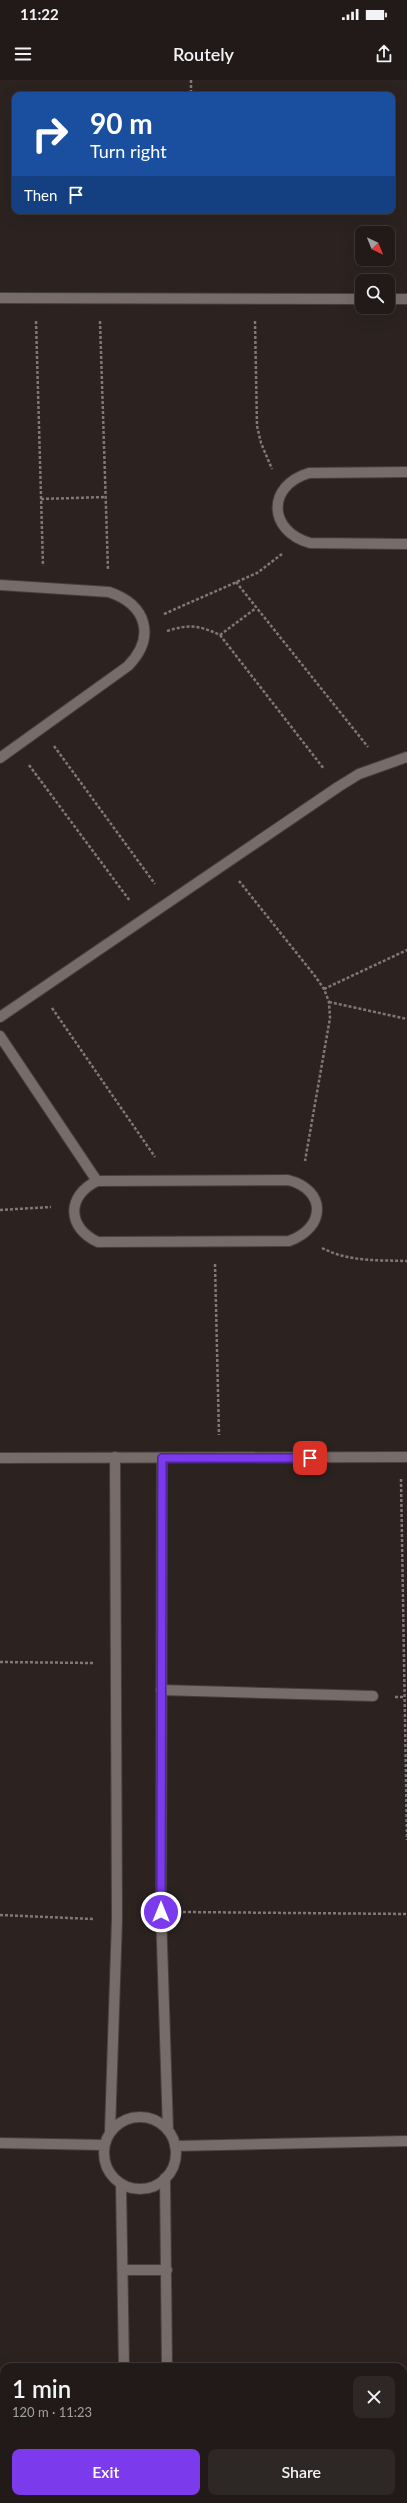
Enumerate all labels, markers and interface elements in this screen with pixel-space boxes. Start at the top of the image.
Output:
text: 11:22 [20,5,59,23]
icon: menu [12,43,34,65]
text: Routely [173,43,234,65]
icon: share [373,43,395,65]
text: 90 m [90,106,153,140]
icon: right [24,108,76,160]
text: Turn right [90,140,167,162]
icon: arrive [65,184,87,206]
text: Then [24,186,57,204]
north arrow [355,226,395,266]
map controls [355,226,395,314]
button: search [355,274,395,314]
pin [293,1441,327,1475]
icon: arrive [299,1447,321,1469]
position arrow [140,1891,182,1933]
text: 1 min [12,2374,71,2403]
button: close [353,2376,395,2418]
text: 120 m · 11:23 [12,2404,92,2420]
button: Exit [12,2449,200,2495]
button: Share [208,2449,395,2495]

